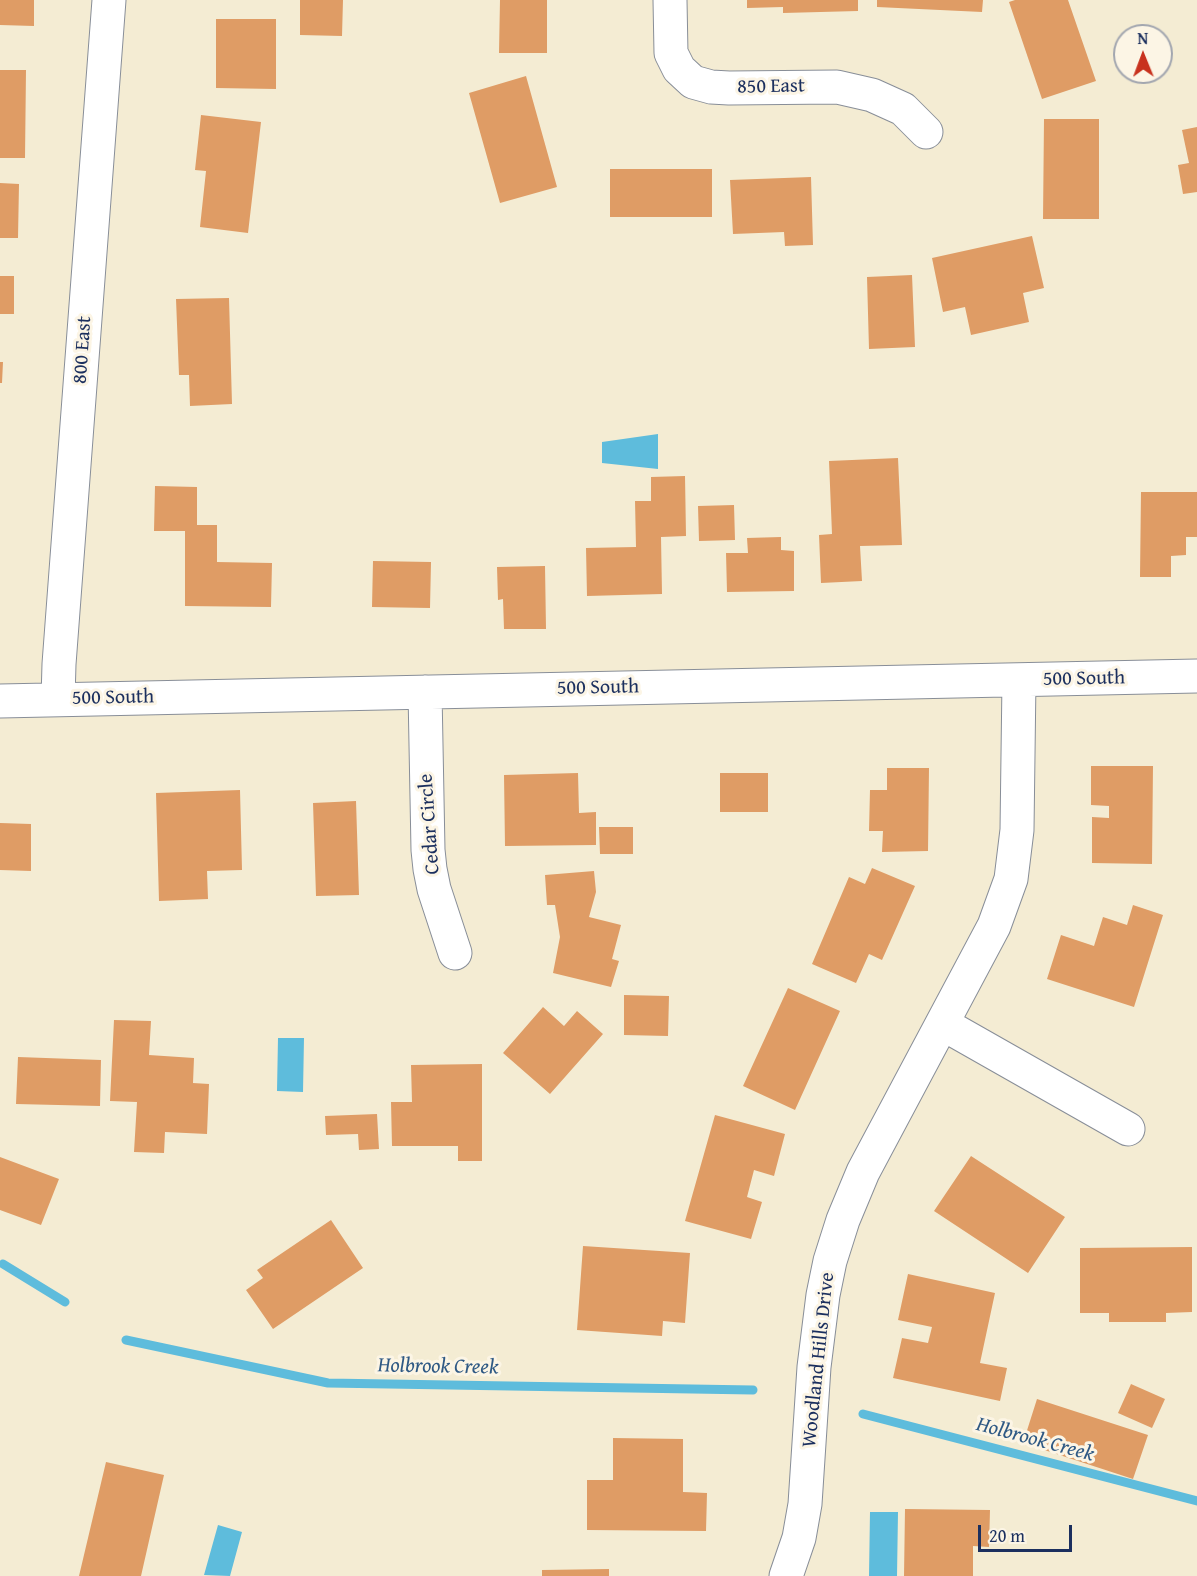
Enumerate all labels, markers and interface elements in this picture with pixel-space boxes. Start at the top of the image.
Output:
north arrow [1113,24,1173,84]
text: N [1137,26,1148,50]
street label: 850 East [737,74,805,100]
street label: 800 East [69,315,97,385]
street label: 500 South [1043,666,1125,692]
street label: 500 South [557,675,639,701]
street label: 500 South [72,685,154,711]
street label: Cedar Circle [415,773,445,875]
street label: Woodland Hills Drive [798,1271,840,1449]
water label: Holbrook Creek [377,1353,499,1381]
water label: Holbrook Creek [973,1412,1097,1468]
scale bar [981,1513,1076,1551]
text: 20 m [989,1522,1025,1549]

